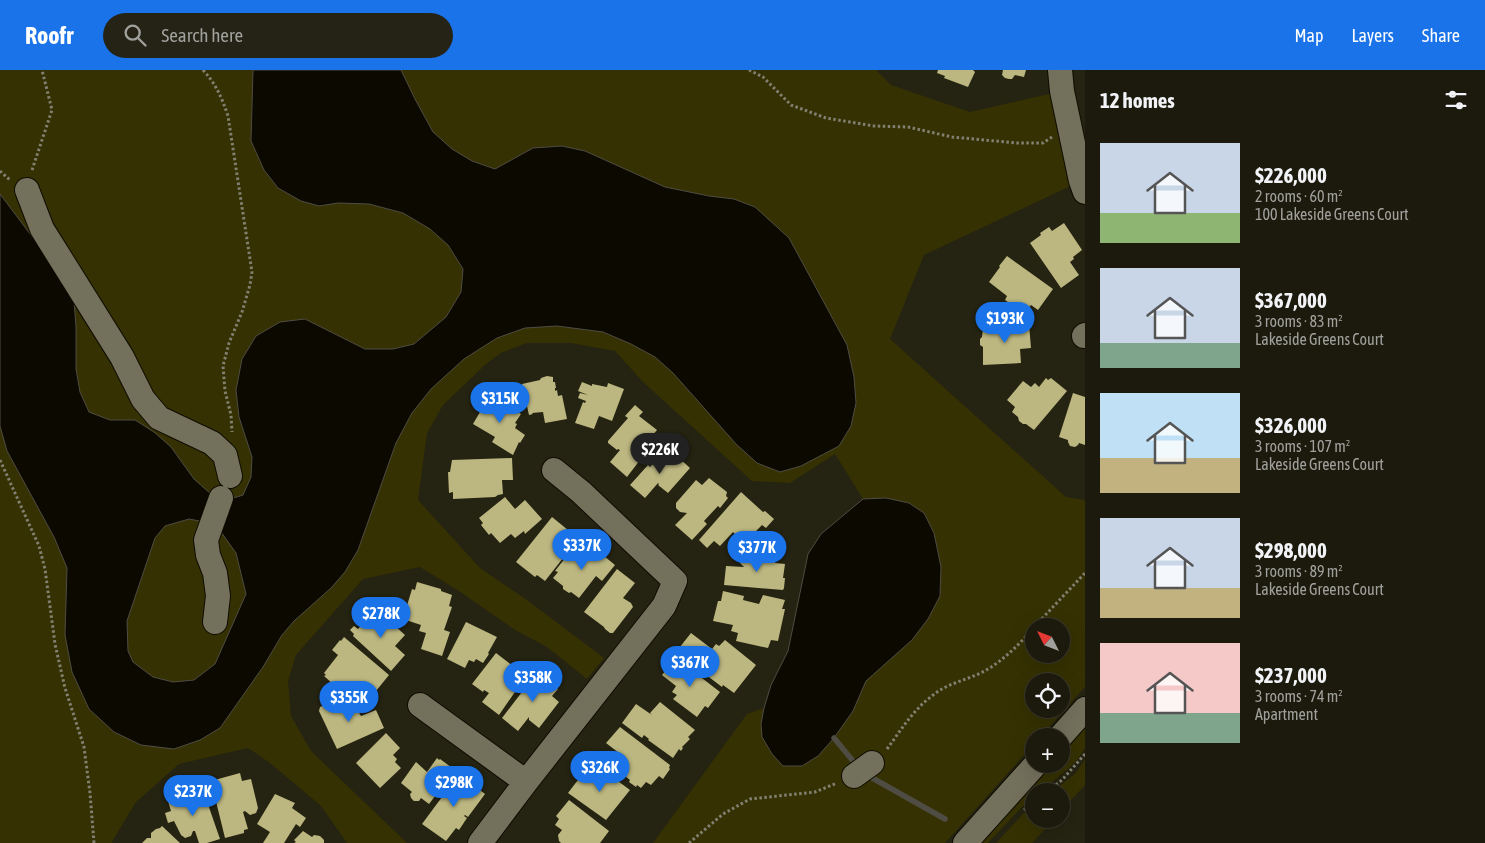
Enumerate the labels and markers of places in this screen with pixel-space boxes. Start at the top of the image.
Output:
pin: $193K [970,302,1040,344]
pin: $315K [465,382,535,424]
pin: $226K [625,432,695,475]
pin: $337K [547,528,617,571]
pin: $377K [722,530,792,573]
pin: $278K [346,596,416,639]
pin: $367K [655,646,725,688]
pin: $358K [498,660,568,703]
pin: $355K [314,680,384,723]
pin: $326K [565,750,635,793]
pin: $298K [419,766,489,808]
pin: $237K [158,774,228,817]

